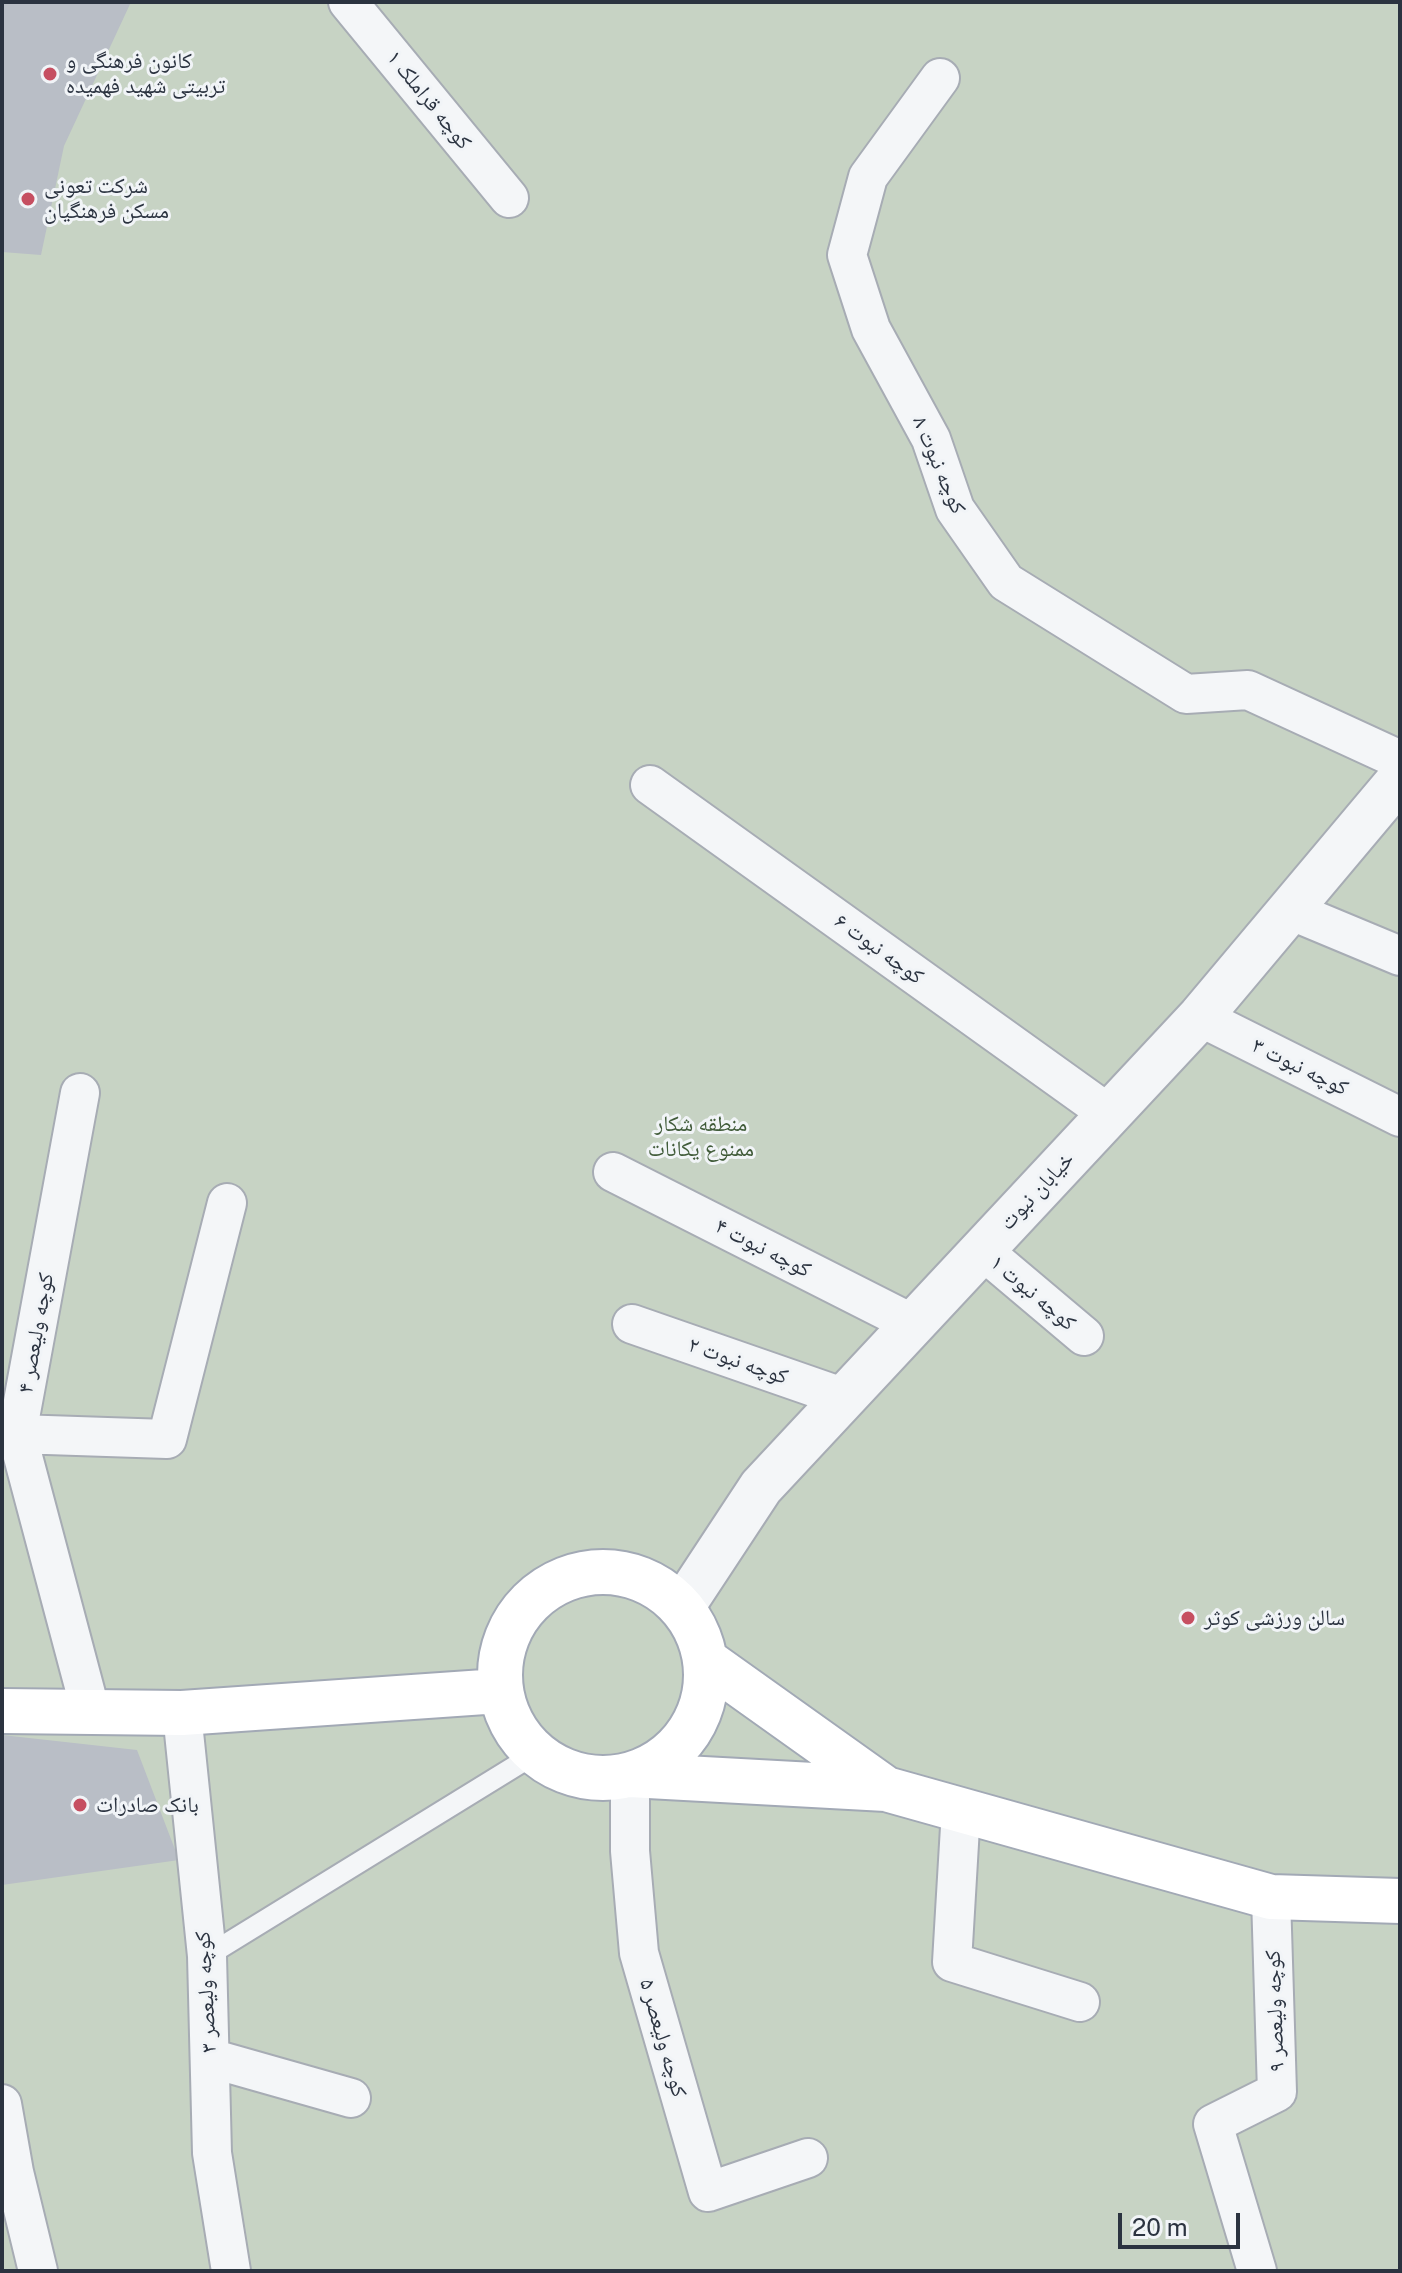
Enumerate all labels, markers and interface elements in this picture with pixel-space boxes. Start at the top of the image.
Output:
street label: کوچه قراملک ۱ [381,45,477,155]
place label: کانون فرهنگی و تربیتی شهید فهمیده [66,48,225,100]
marker: کانون فرهنگی و تربیتی شهید فهمیده [41,65,59,83]
place label: شرکت تعونی مسکن فرهنگیان [44,173,169,224]
marker: شرکت تعونی مسکن فرهنگیان [19,190,37,208]
street label: کوچه نبوت ۸ [907,412,971,518]
street label: کوچه نبوت ۶ [829,908,929,990]
street label: کوچه نبوت ۳ [1248,1032,1352,1102]
park label: منطقه شکار ممنوع یکانات [648,1111,754,1162]
street label: خیابان نبوت [994,1146,1080,1236]
street label: کوچه نبوت ۴ [711,1213,815,1283]
street label: کوچه نبوت ۱ [985,1250,1081,1336]
street label: کوچه ولیعصر ۴ [12,1271,60,1395]
street label: کوچه نبوت ۲ [685,1332,791,1390]
place label: سالن ورزشی کوثر [1204,1605,1345,1631]
marker: سالن ورزشی کوثر [1179,1609,1197,1627]
place label: بانک صادرات [96,1792,199,1818]
marker: بانک صادرات [71,1796,89,1814]
street label: کوچه ولیعصر ۳ [190,1930,222,2054]
street label: کوچه ولیعصر ۹ [1260,1950,1290,2072]
street label: کوچه ولیعصر ۵ [634,1976,692,2100]
scale bar [1122,2197,1244,2247]
text: 20 m [1132,2213,1188,2241]

